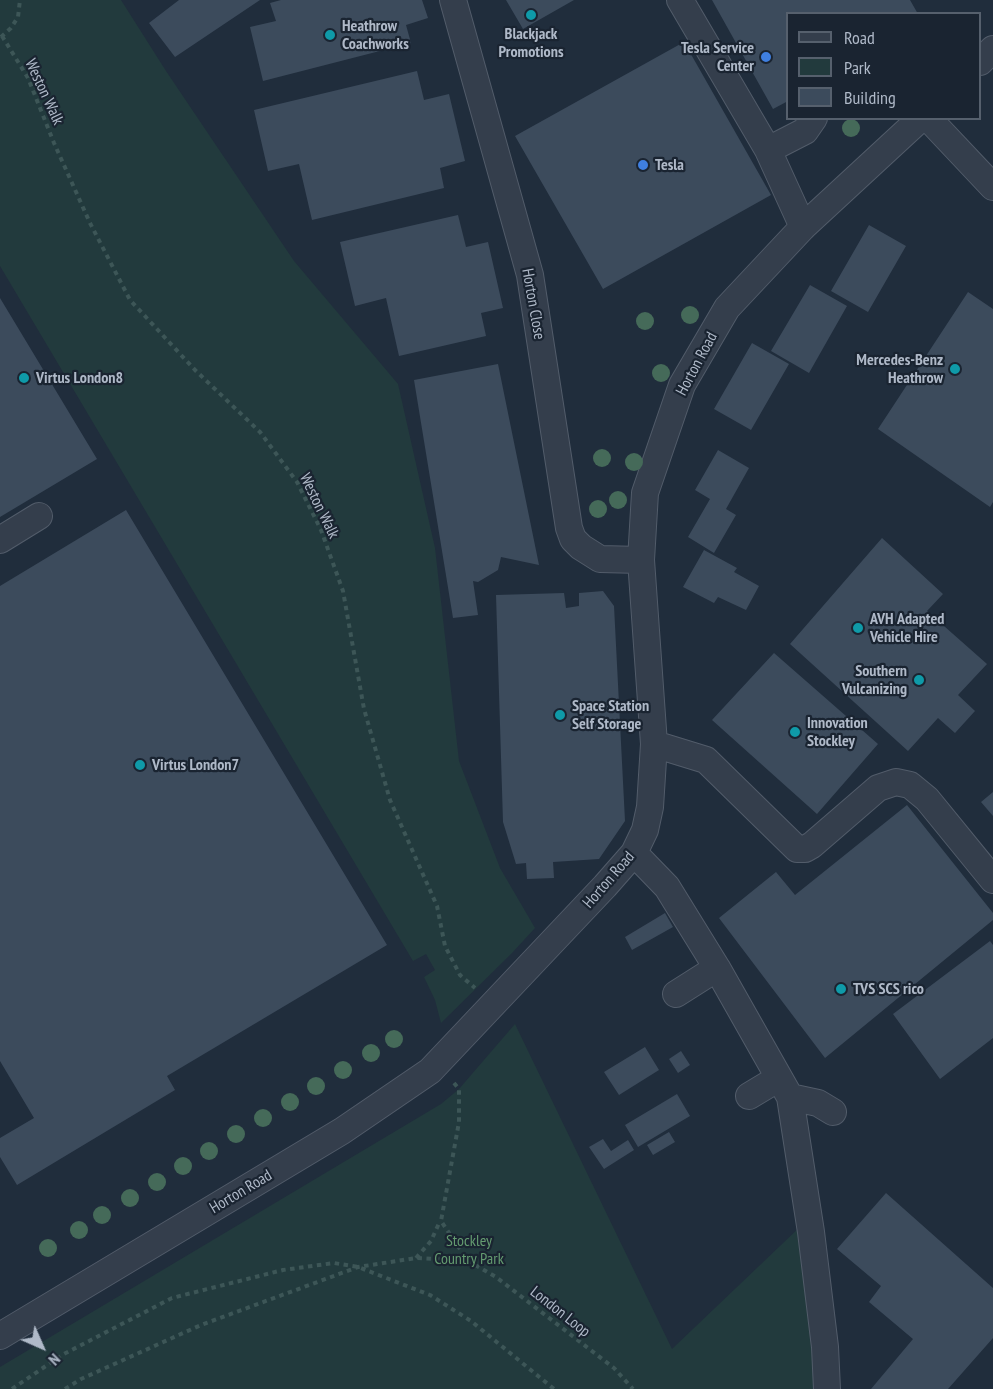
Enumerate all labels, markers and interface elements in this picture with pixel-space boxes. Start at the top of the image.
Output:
marker: Blackjack Promotions [524,8,538,22]
legend [786,12,981,120]
place label: Heathrow Coachworks [342,16,409,54]
place label: Blackjack Promotions [499,24,563,62]
text: Road [844,26,875,49]
marker: Heathrow Coachworks [323,28,337,42]
place label: Tesla Service Center [681,38,754,76]
marker: Tesla Service Center [759,50,773,64]
street label: Weston Walk [20,56,68,128]
text: Park [844,56,871,79]
text: Building [844,86,896,109]
place label: Tesla [655,155,684,175]
marker: Tesla [636,158,650,172]
street label: Horton Close [517,267,549,341]
street label: Horton Road [672,329,722,399]
place label: Mercedes-Benz Heathrow [856,350,943,388]
marker: Mercedes-Benz Heathrow [948,362,962,376]
place label: Virtus London8 [36,368,123,388]
marker: Virtus London8 [17,371,31,385]
street label: Weston Walk [295,470,343,542]
place label: AVH Adapted Vehicle Hire [870,609,944,647]
marker: AVH Adapted Vehicle Hire [851,621,865,635]
place label: Southern Vulcanizing [842,661,907,699]
marker: Southern Vulcanizing [912,673,926,687]
place label: Space Station Self Storage [572,696,649,734]
marker: Space Station Self Storage [553,708,567,722]
place label: Innovation Stockley [807,713,868,751]
marker: Innovation Stockley [788,725,802,739]
place label: Virtus London7 [152,755,239,775]
marker: Virtus London7 [133,758,147,772]
street label: Horton Road [579,848,639,912]
place label: TVS SCS rico [853,979,924,999]
marker: TVS SCS rico [834,982,848,996]
street label: Horton Road [206,1166,276,1218]
park label: Stockley Country Park [434,1231,504,1269]
street label: London Loop [526,1283,594,1341]
north arrow [12,1317,72,1377]
text: N [45,1350,65,1370]

